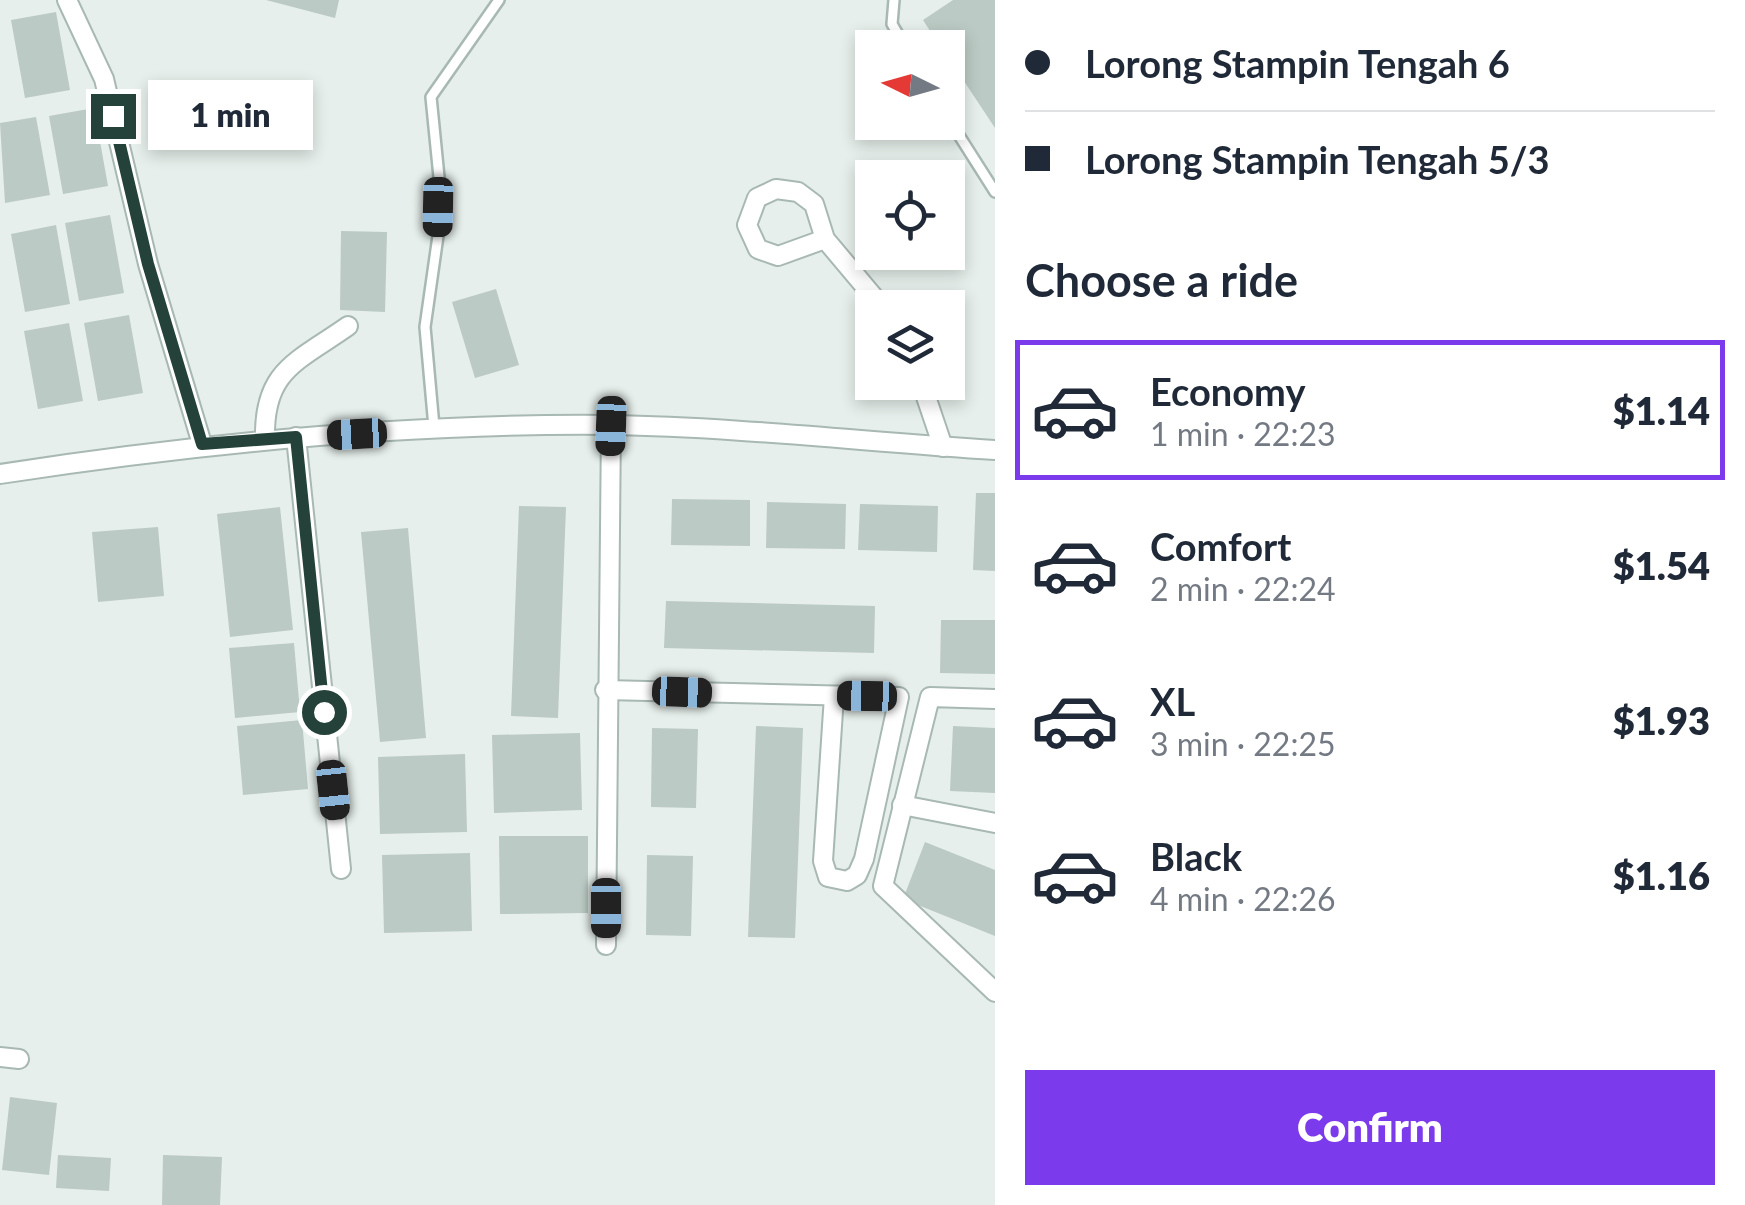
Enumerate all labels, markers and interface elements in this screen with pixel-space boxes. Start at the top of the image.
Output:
north arrow [855,30,965,140]
map controls [855,30,965,400]
text: Lorong Stampin Tengah 6 [1085,40,1510,86]
callout: 1 min [148,81,313,151]
route end [91,94,136,139]
text: 1 min [191,95,270,134]
text: Lorong Stampin Tengah 5/3 [1085,136,1550,182]
button: locate [855,160,965,270]
car [422,177,454,237]
text: Choose a ride [1025,253,1298,307]
button: layers [855,290,965,400]
icon: car [1030,365,1120,455]
text: Economy [1150,368,1305,414]
text: $1.14 [1613,387,1710,433]
car [595,395,627,457]
text: 1 min · 22:23 [1150,414,1336,453]
car [326,417,388,451]
icon: car [1030,520,1120,610]
text: Comfort [1150,523,1291,569]
text: $1.54 [1613,542,1710,588]
text: 2 min · 22:24 [1150,569,1336,608]
icon: car [1030,675,1120,765]
car [651,676,713,708]
text: XL [1150,678,1195,724]
car [837,680,897,712]
route start [302,690,347,735]
text: $1.93 [1613,697,1710,743]
text: 3 min · 22:25 [1150,724,1336,763]
car [315,759,351,821]
icon: car [1030,830,1120,920]
text: Black [1150,833,1242,879]
text: $1.16 [1613,852,1710,898]
car [591,878,621,938]
text: 4 min · 22:26 [1150,879,1336,918]
button: Confirm [1025,1070,1715,1185]

